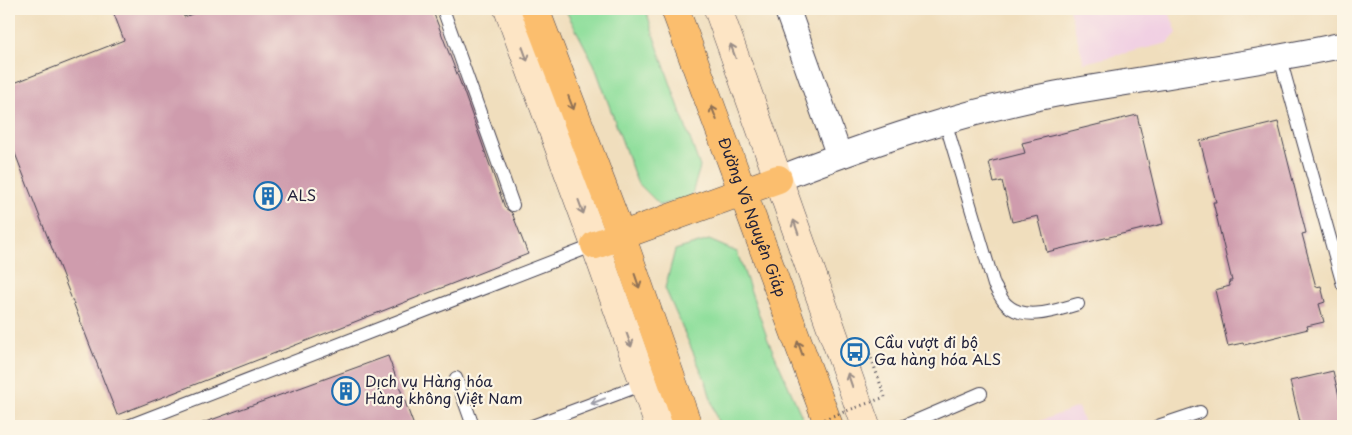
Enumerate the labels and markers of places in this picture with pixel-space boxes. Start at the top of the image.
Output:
building icon: ALS [253,181,283,211]
place label: ALS [287,183,316,206]
place label: Cầu vượt đi bộ Ga hàng hóa ALS [874,330,1001,370]
bus stop icon: Cầu vượt đi bộ Ga hàng hóa ALS [840,337,870,367]
place label: Dịch vụ Hàng hóa Hàng không Việt Nam [365,369,523,409]
building icon: Dịch vụ Hàng hóa Hàng không Việt Nam [331,376,361,406]

